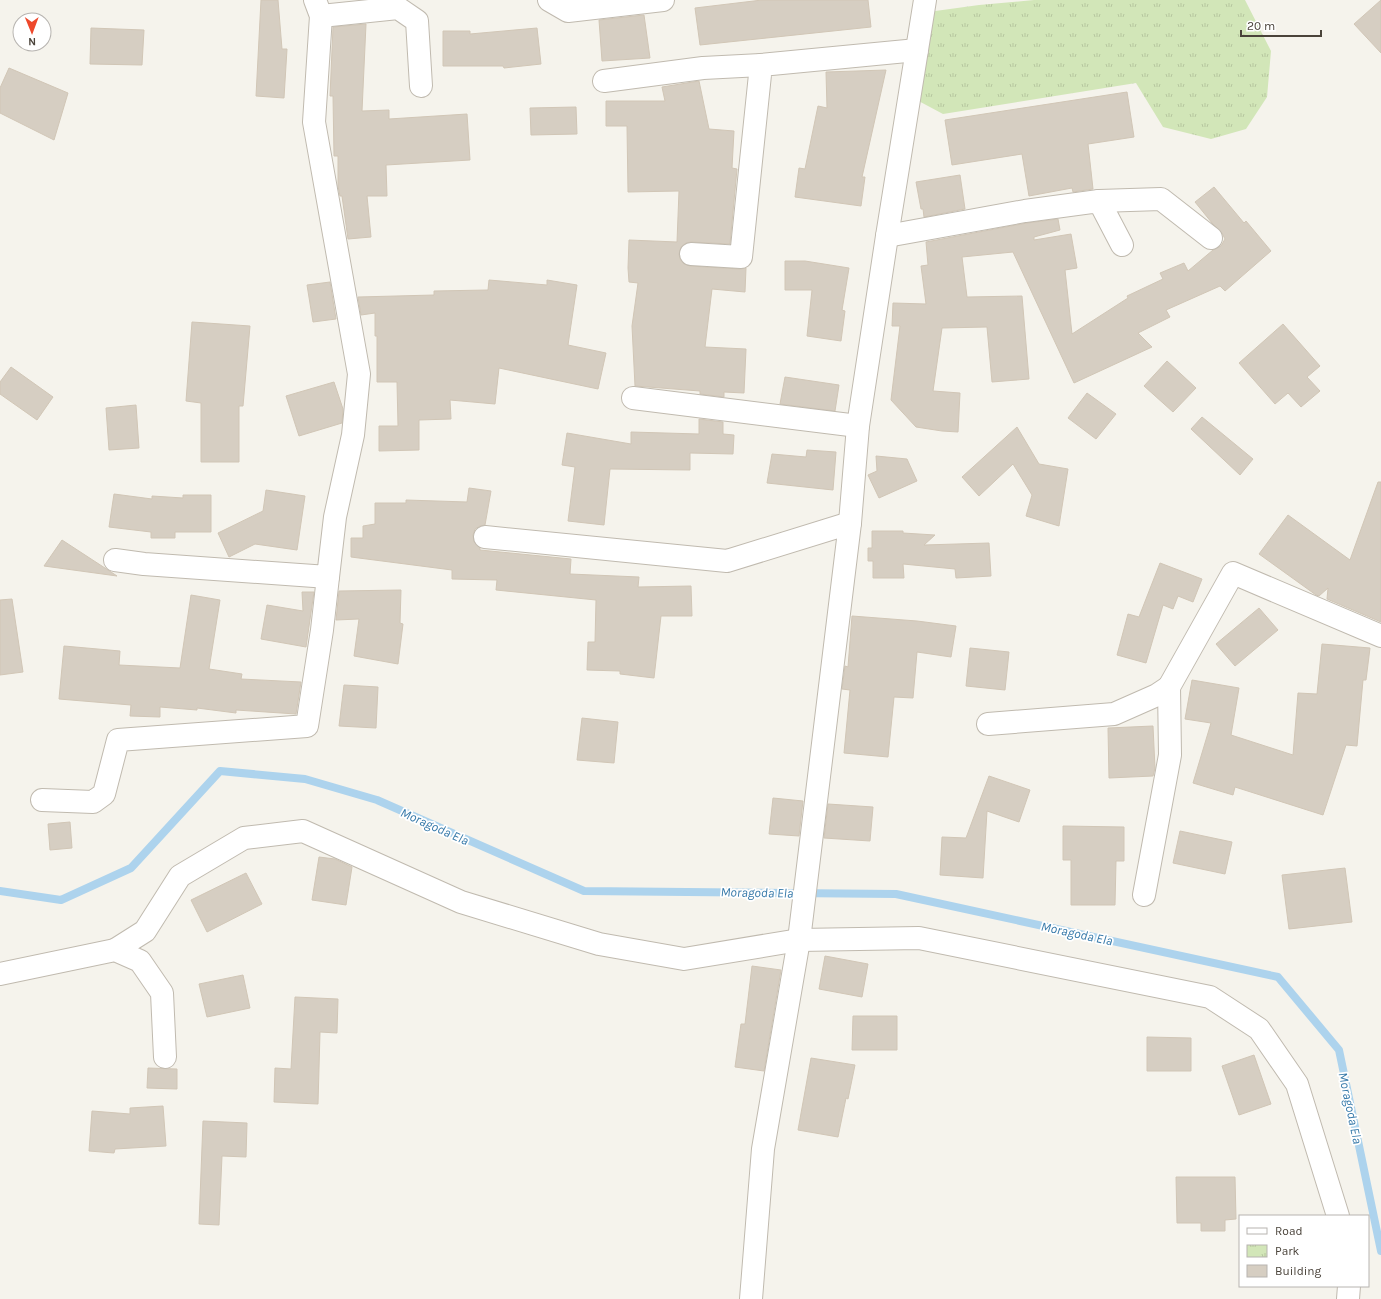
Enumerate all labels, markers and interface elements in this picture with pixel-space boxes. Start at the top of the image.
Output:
north arrow [12,12,52,52]
scale bar [1241,12,1321,38]
text: 20 m [1247,19,1275,33]
text: N [28,35,36,48]
water label: Moragoda Ela [398,805,472,848]
water label: Moragoda Ela [720,884,794,901]
water label: Moragoda Ela [1040,919,1115,949]
water label: Moragoda Ela [1336,1071,1366,1146]
legend [1239,1215,1369,1287]
text: Road [1275,1224,1303,1238]
text: Park [1275,1244,1300,1258]
text: Building [1275,1264,1322,1278]

